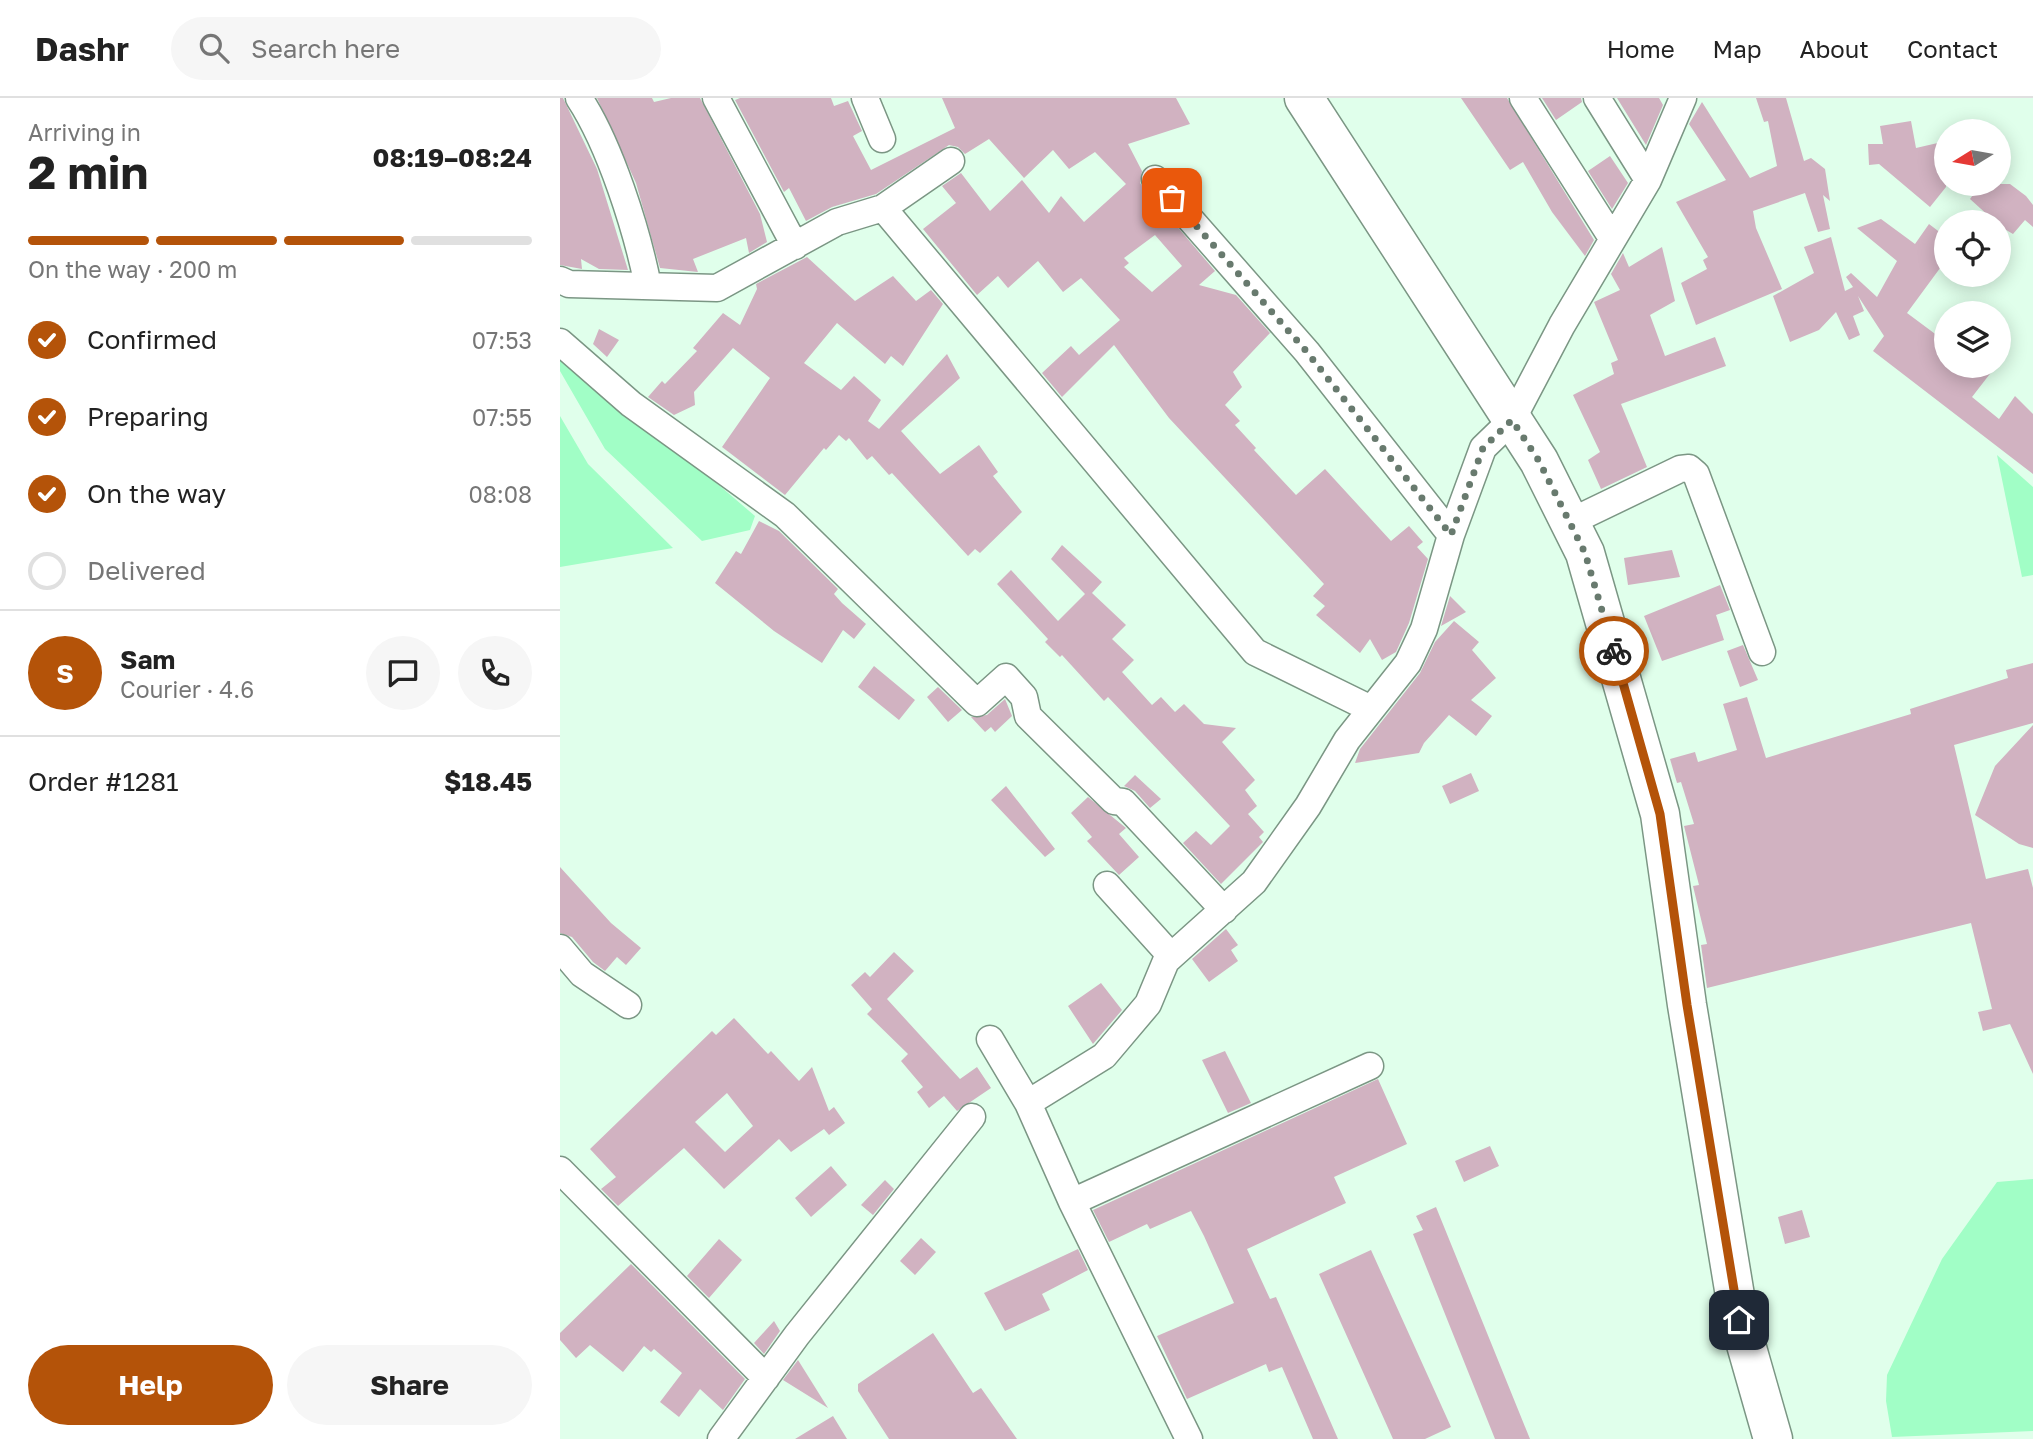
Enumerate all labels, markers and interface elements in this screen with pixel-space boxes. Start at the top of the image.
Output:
search box [171,17,661,80]
text: Dashr [35,29,129,68]
icon: search [195,29,233,67]
text: Search here [251,33,400,64]
text: Home [1607,34,1675,63]
text: Map [1713,34,1762,63]
text: About [1800,34,1869,63]
text: Contact [1907,34,1998,63]
text: Arriving in [28,118,141,146]
north arrow [1934,119,2011,196]
map controls [1934,119,2011,378]
text: 08:19–08:24 [372,142,532,173]
text: 2 min [28,144,148,199]
pin [1142,168,1202,228]
icon: bag [1153,179,1191,217]
button: locate [1934,210,2011,287]
text: On the way · 200 m [28,255,237,283]
button: layers [1934,301,2011,378]
icon: check [28,321,66,359]
text: Confirmed [87,324,217,355]
text: 07:53 [472,326,532,354]
icon: check [28,398,66,436]
text: Preparing [87,401,209,432]
text: 07:55 [472,403,532,431]
icon: check [28,475,66,513]
text: On the way [87,478,226,509]
text: 08:08 [469,480,532,508]
text: Delivered [87,555,206,586]
courier [1579,616,1649,686]
icon: bike [1595,632,1633,670]
button: chat [366,636,440,710]
button: phone [458,636,532,710]
text: Sam [120,644,175,675]
text: S [56,658,74,689]
text: Courier · 4.6 [120,675,254,703]
text: Order #1281 [28,766,179,797]
text: $18.45 [444,766,532,797]
pin [1709,1290,1769,1350]
icon: home [1720,1301,1758,1339]
button: Help [28,1345,273,1425]
button: Share [287,1345,532,1425]

